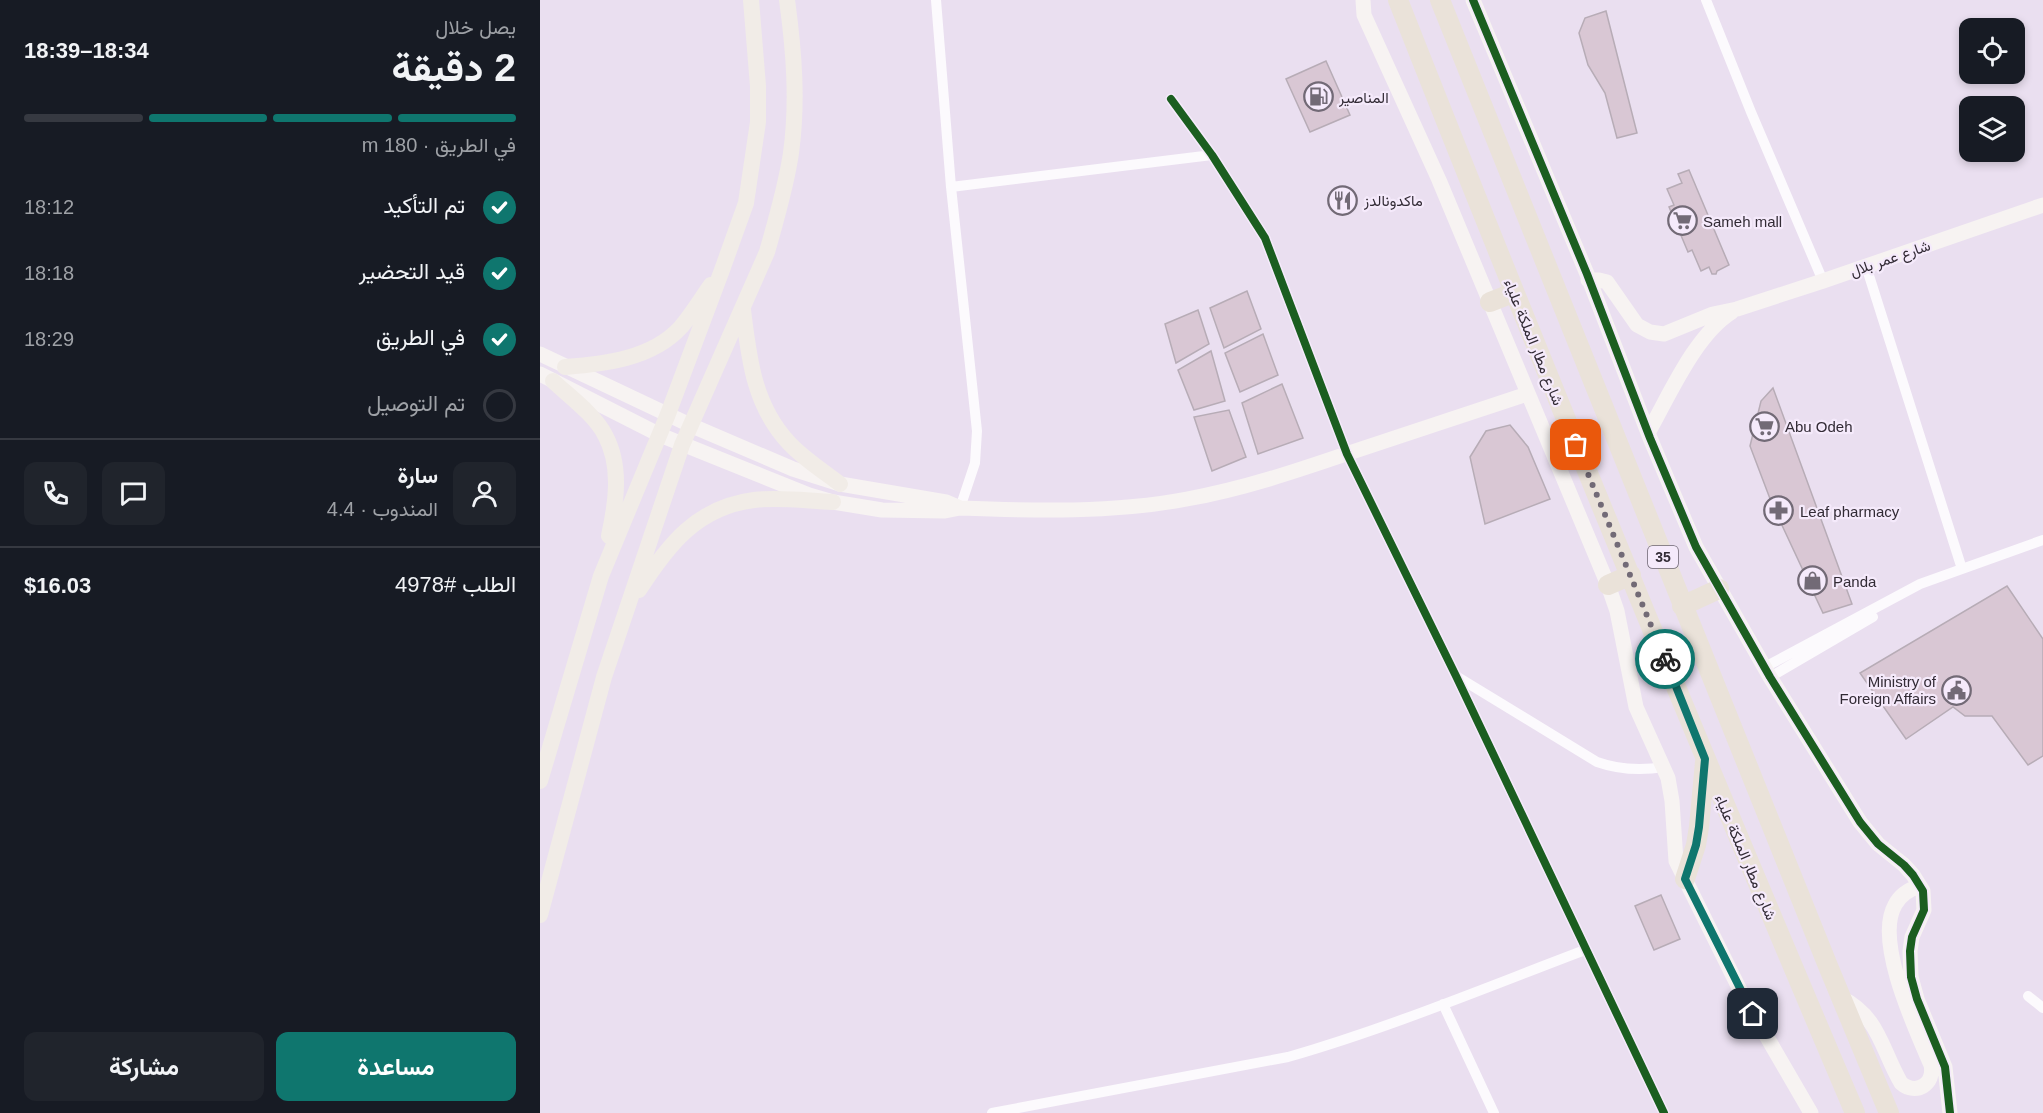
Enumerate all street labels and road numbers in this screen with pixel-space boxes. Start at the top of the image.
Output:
street label: شارع عمر بلال [1848,236,1934,283]
street label: شارع مطار الملكة علياء [1498,276,1567,409]
road number: 35 [1648,546,1678,568]
street label: شارع مطار الملكة علياء [1709,792,1780,924]

